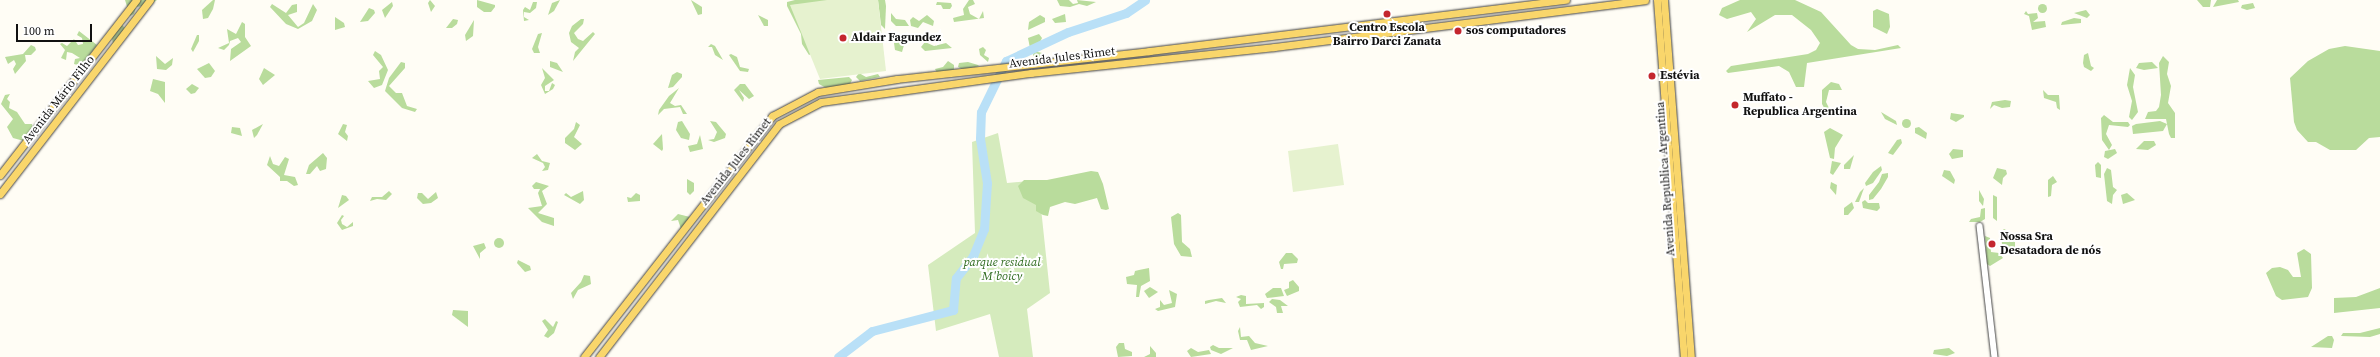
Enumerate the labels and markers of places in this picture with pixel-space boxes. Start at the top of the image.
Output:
marker: Centro Escola Bairro Darci Zanata [1382,9,1392,19]
place label: Centro Escola Bairro Darci Zanata [1333,21,1441,49]
place label: sos computadores [1466,24,1566,38]
marker: sos computadores [1453,26,1463,36]
place label: Aldair Fagundez [851,31,941,45]
marker: Aldair Fagundez [838,33,848,43]
place label: Estévia [1660,69,1700,83]
marker: Estévia [1647,71,1657,81]
place label: Muffato - Republica Argentina [1743,91,1857,119]
marker: Muffato - Republica Argentina [1730,100,1740,110]
place label: Nossa Sra Desatadora de nós [2000,230,2101,258]
marker: Nossa Sra Desatadora de nós [1987,239,1997,249]

